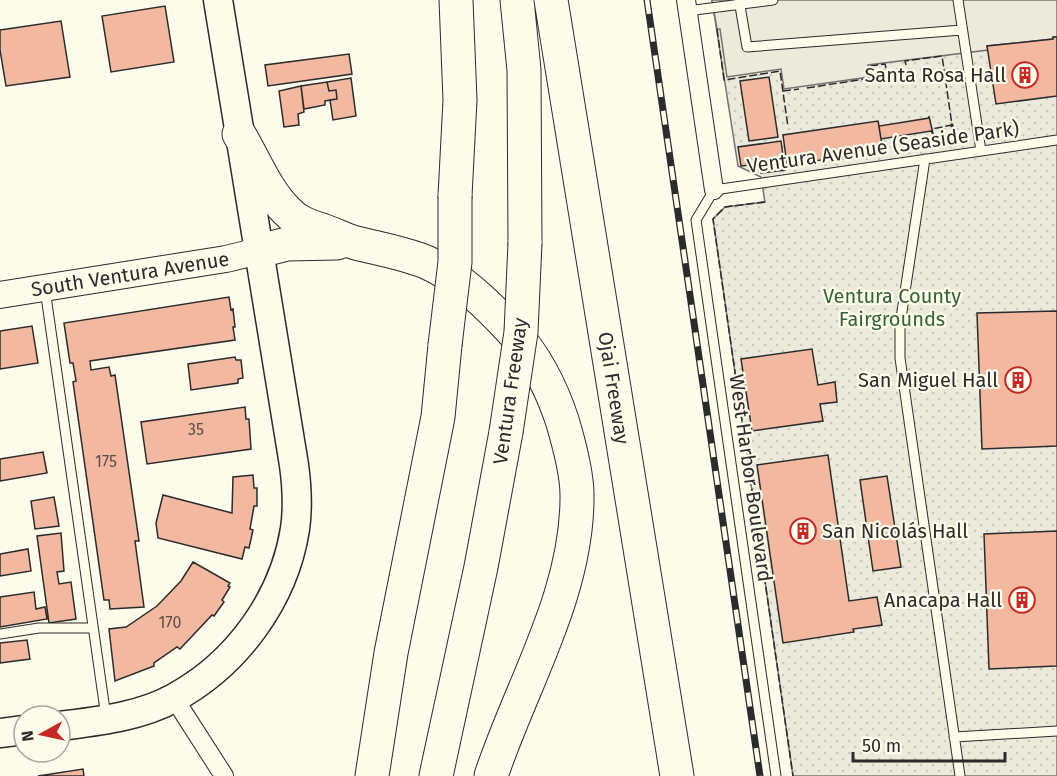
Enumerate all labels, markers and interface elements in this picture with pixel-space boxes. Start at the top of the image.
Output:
building icon: Santa Rosa Hall [1010,60,1040,90]
place label: Santa Rosa Hall [864,63,1006,87]
street label: Ventura Avenue (Seaside Park) [745,116,1021,178]
street label: South Ventura Avenue [29,246,231,302]
park label: Ventura County Fairgrounds [823,284,961,331]
street label: Ventura Freeway [488,316,532,466]
street label: Ojai Freeway [593,330,635,446]
building icon: San Miguel Hall [1003,365,1033,395]
place label: San Miguel Hall [858,368,998,392]
street label: West Harbor Boulevard [725,373,777,583]
house number: 35 [188,420,204,439]
house number: 175 [95,452,117,471]
building icon: San Nicolás Hall [788,516,818,546]
place label: San Nicolás Hall [822,519,968,543]
building icon: Anacapa Hall [1007,585,1037,615]
place label: Anacapa Hall [884,588,1002,612]
house number: 170 [159,613,181,632]
north arrow [12,704,72,764]
scale bar [853,725,1004,763]
text: N [17,729,38,743]
text: 50 m [862,735,901,757]

